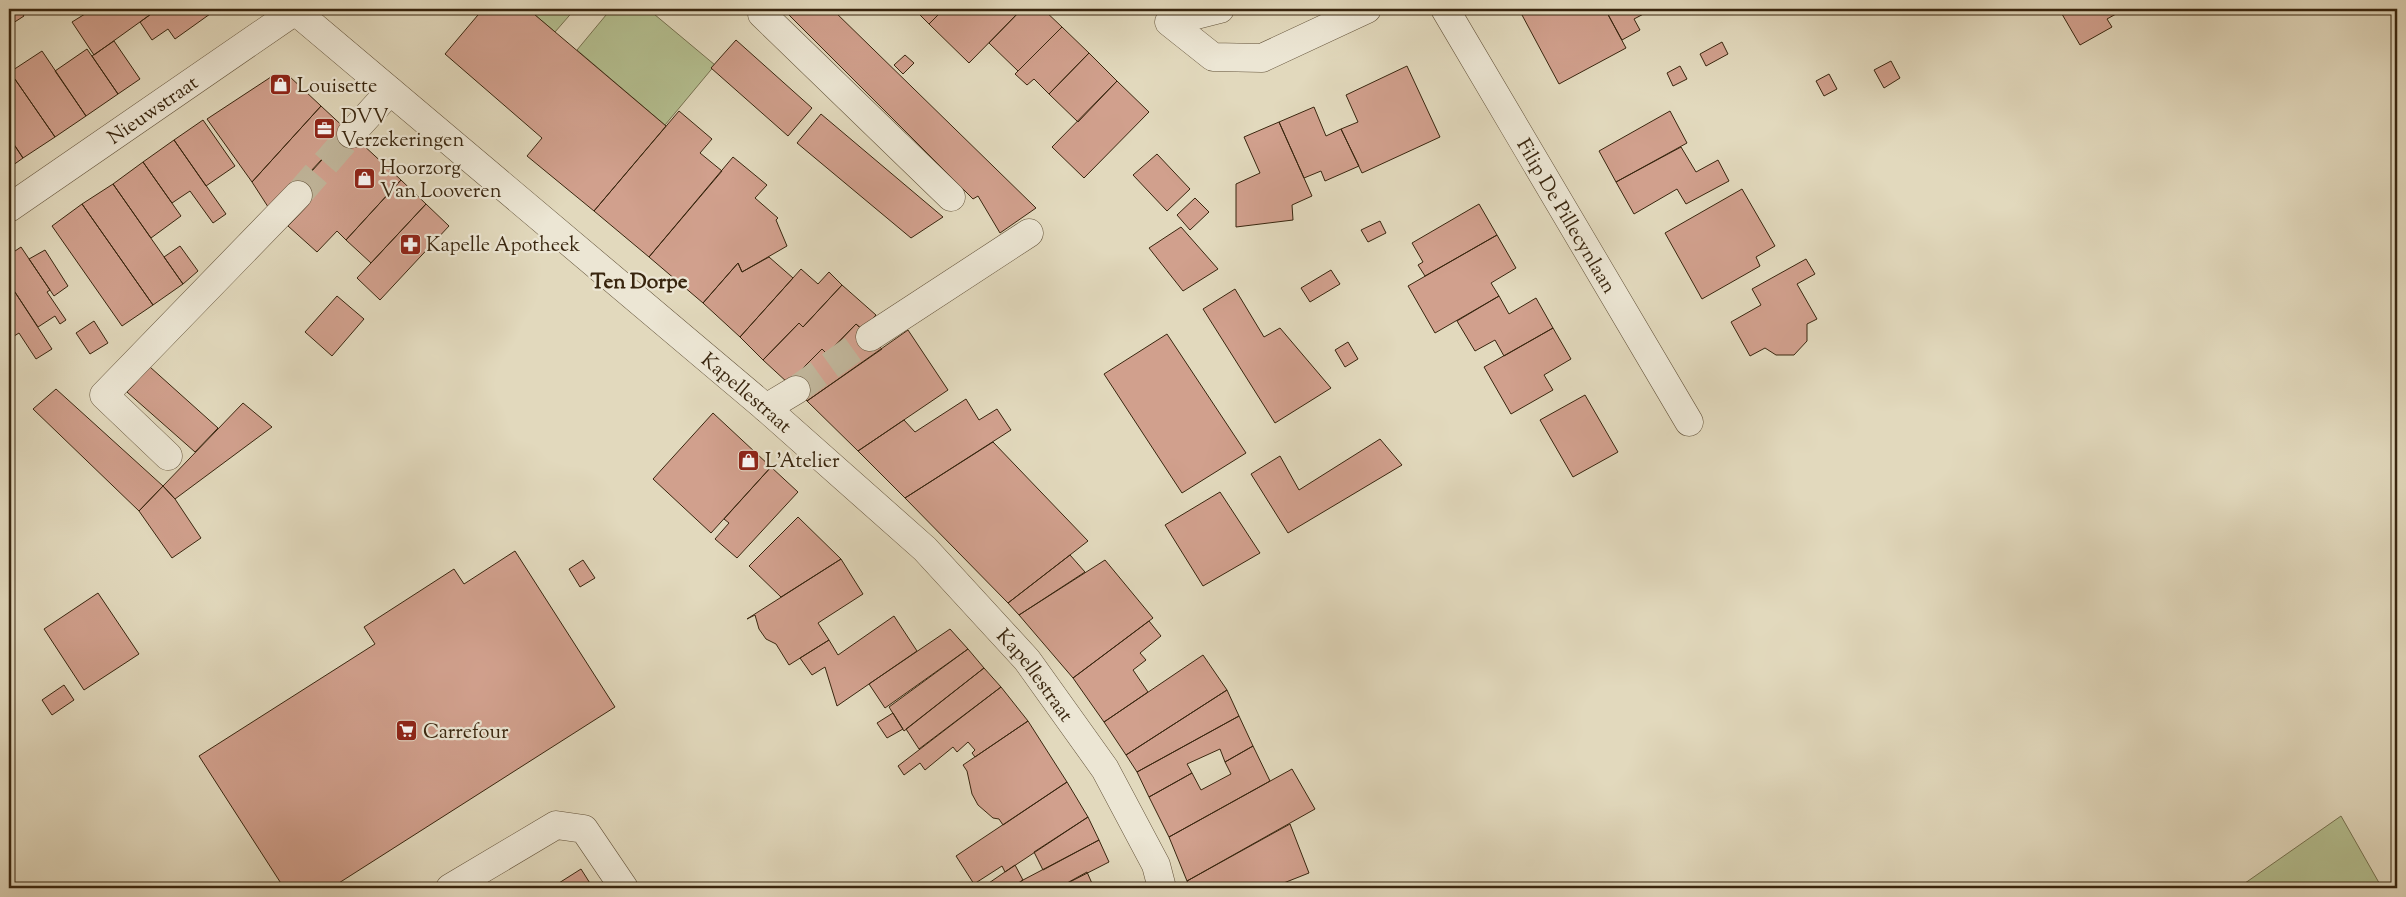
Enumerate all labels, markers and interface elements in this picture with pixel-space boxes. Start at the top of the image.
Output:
street label: Nieuwstraat [102,70,205,153]
shop icon: Louisette [269,73,293,97]
place label: Louisette [297,73,377,102]
place label: DVV Verzekeringen [341,104,464,156]
office icon: DVV Verzekeringen [313,116,337,140]
street label: Filip De Pillecynlaan [1508,134,1622,300]
place label: Hoorzorg Van Looveren [380,155,502,207]
shop icon: Hoorzorg Van Looveren [352,166,376,190]
pharmacy icon: Kapelle Apotheek [398,232,422,256]
place label: Kapelle Apotheek [426,232,580,261]
district label: Ten Dorpe [590,268,688,298]
street label: Kapellestraat [693,347,797,441]
shop icon: L'Atelier [737,448,761,472]
place label: L'Atelier [765,448,840,477]
street label: Kapellestraat [988,623,1079,729]
supermarket icon: Carrefour [395,719,419,743]
place label: Carrefour [423,719,509,748]

